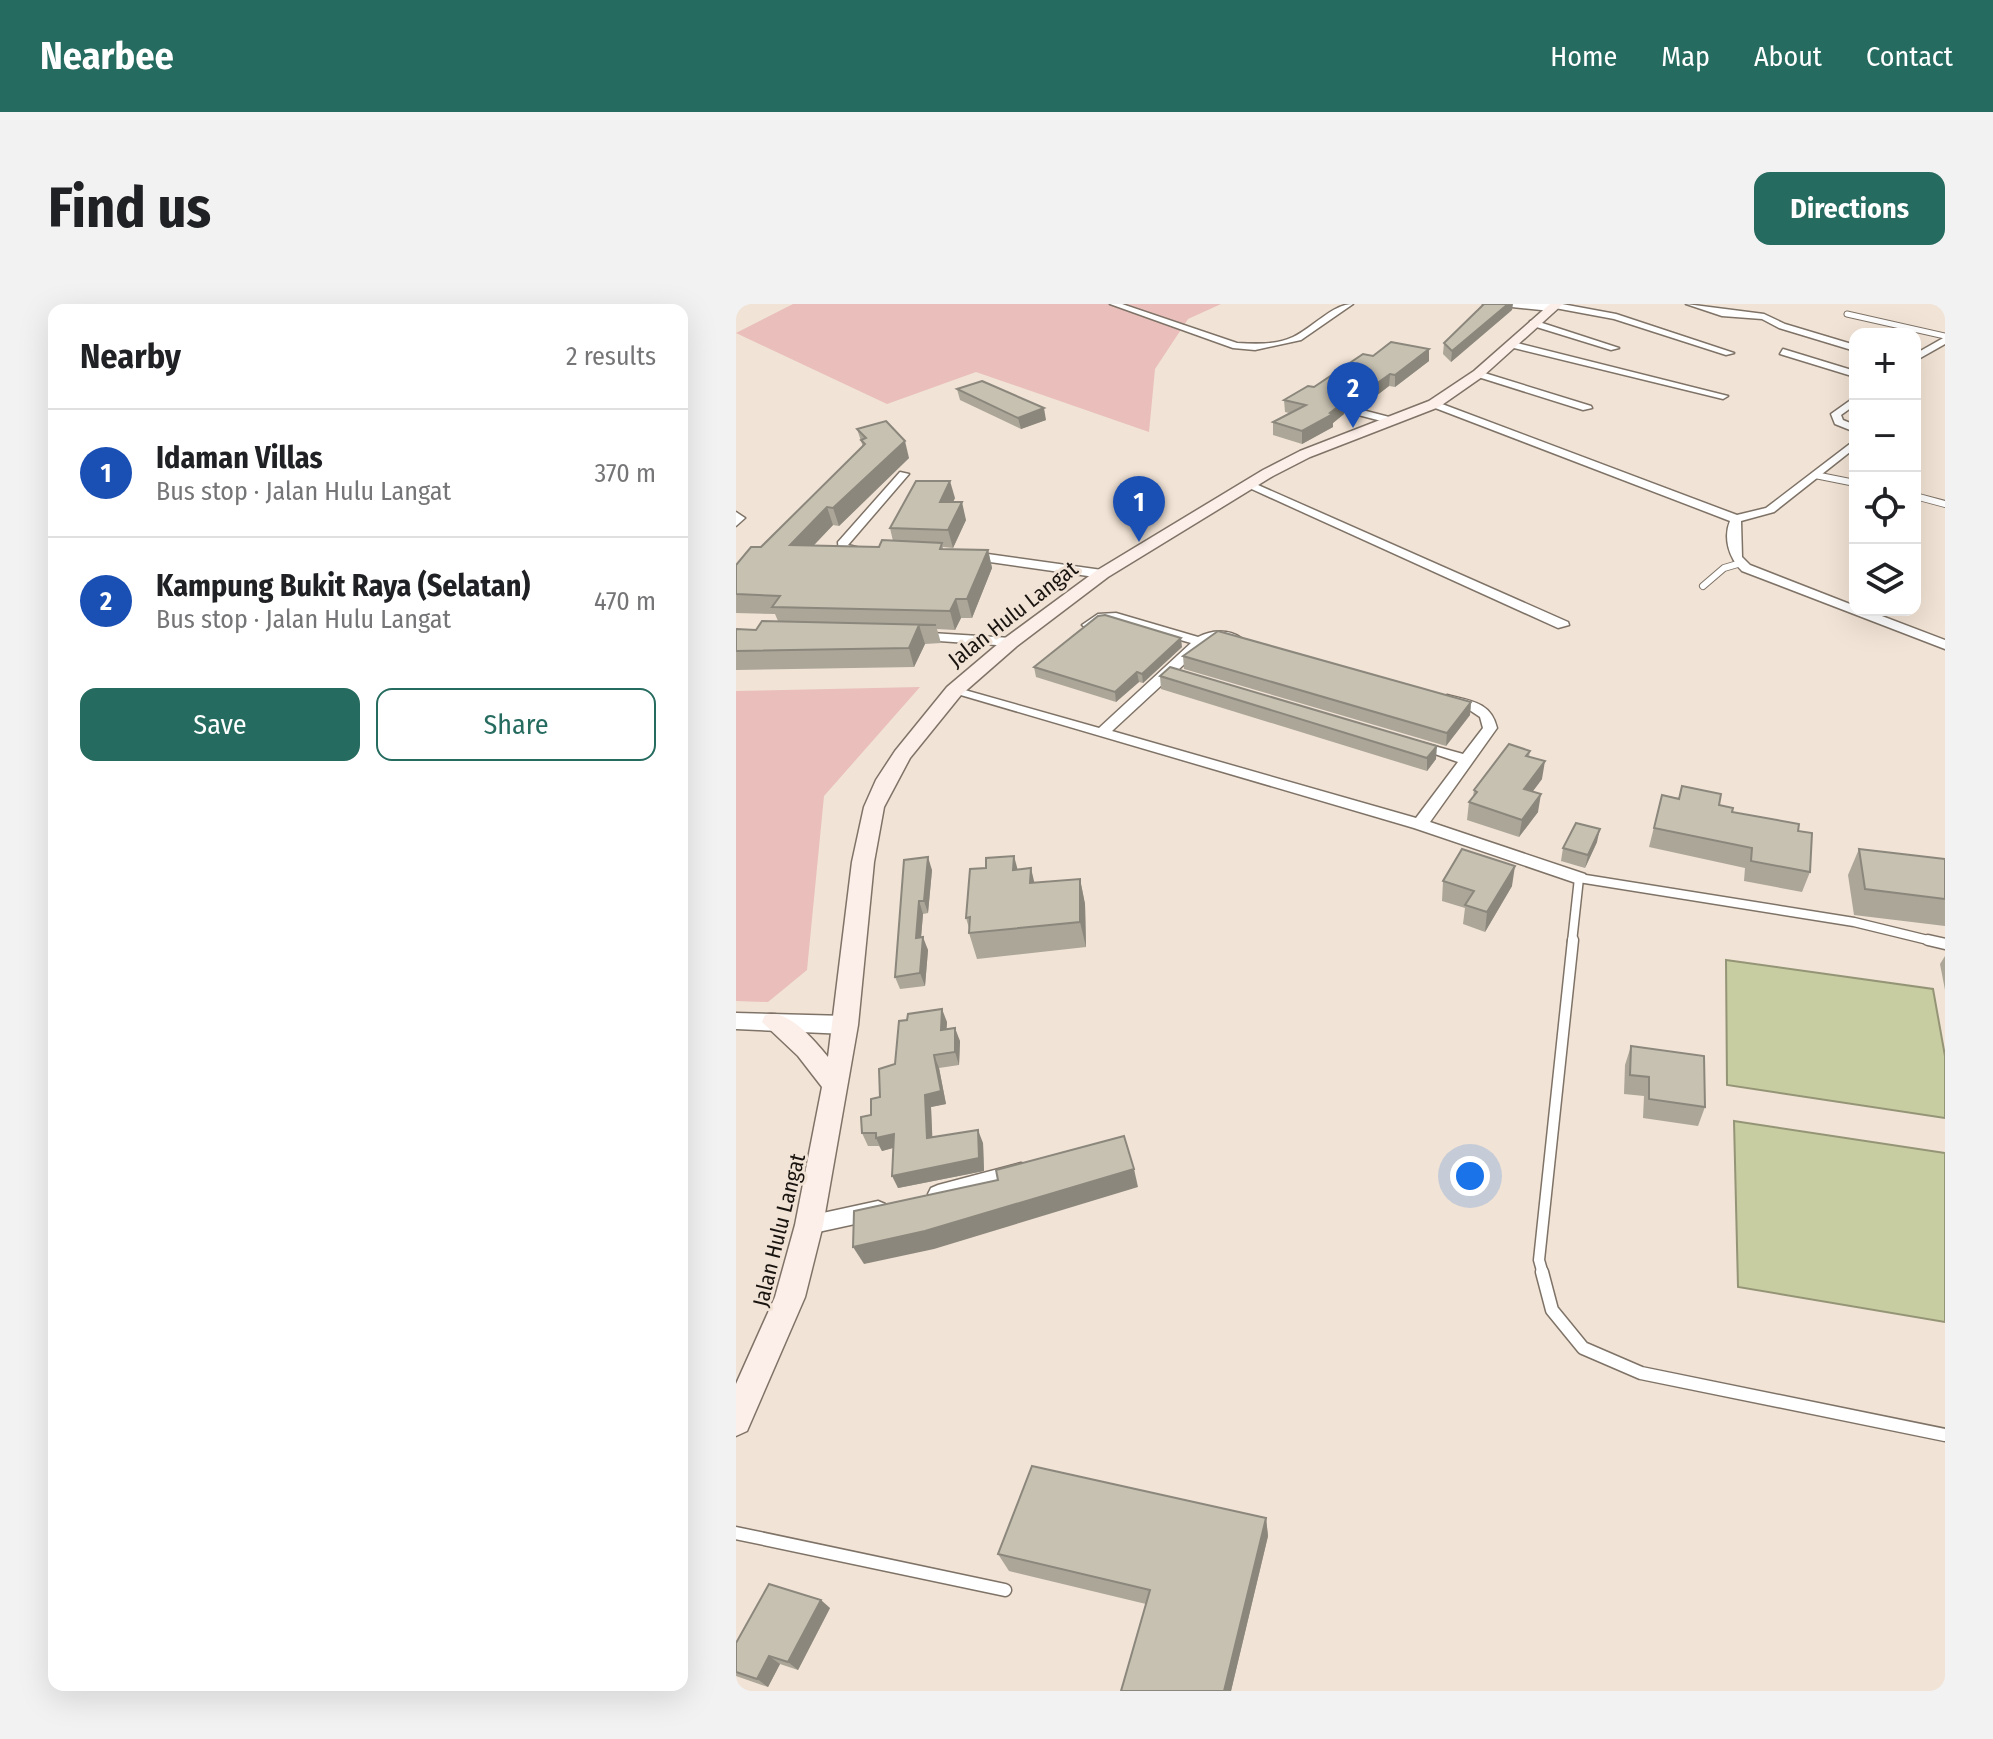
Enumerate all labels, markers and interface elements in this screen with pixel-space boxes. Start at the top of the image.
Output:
text: Nearbee [40,33,174,79]
text: Home [1550,40,1617,73]
text: Map [1661,40,1710,73]
text: About [1754,40,1822,73]
text: Contact [1866,40,1953,73]
button: Directions [1754,172,1945,245]
text: Find us [48,175,211,242]
map controls [1849,328,1921,616]
button: + [1849,328,1921,400]
text: Nearby [80,336,181,377]
text: 2 results [566,341,656,372]
pin: 2 [1327,362,1379,428]
button: − [1849,400,1921,472]
text: Idaman Villas [156,440,323,476]
text: 1 [101,458,112,489]
text: 370 m [595,458,656,489]
button: locate [1849,472,1921,544]
text: Bus stop · Jalan Hulu Langat [156,476,451,507]
pin: 1 [1113,476,1165,542]
button: layers [1849,544,1921,616]
street label: Jalan Hulu Langat [943,555,1084,673]
text: Kampung Bukit Raya (Selatan) [156,568,530,604]
text: 2 [100,586,112,617]
text: 470 m [594,586,656,617]
text: Bus stop · Jalan Hulu Langat [156,604,451,635]
button: Save [80,688,360,761]
button: Share [376,688,656,761]
street label: Jalan Hulu Langat [747,1150,811,1309]
your location [1450,1156,1490,1196]

